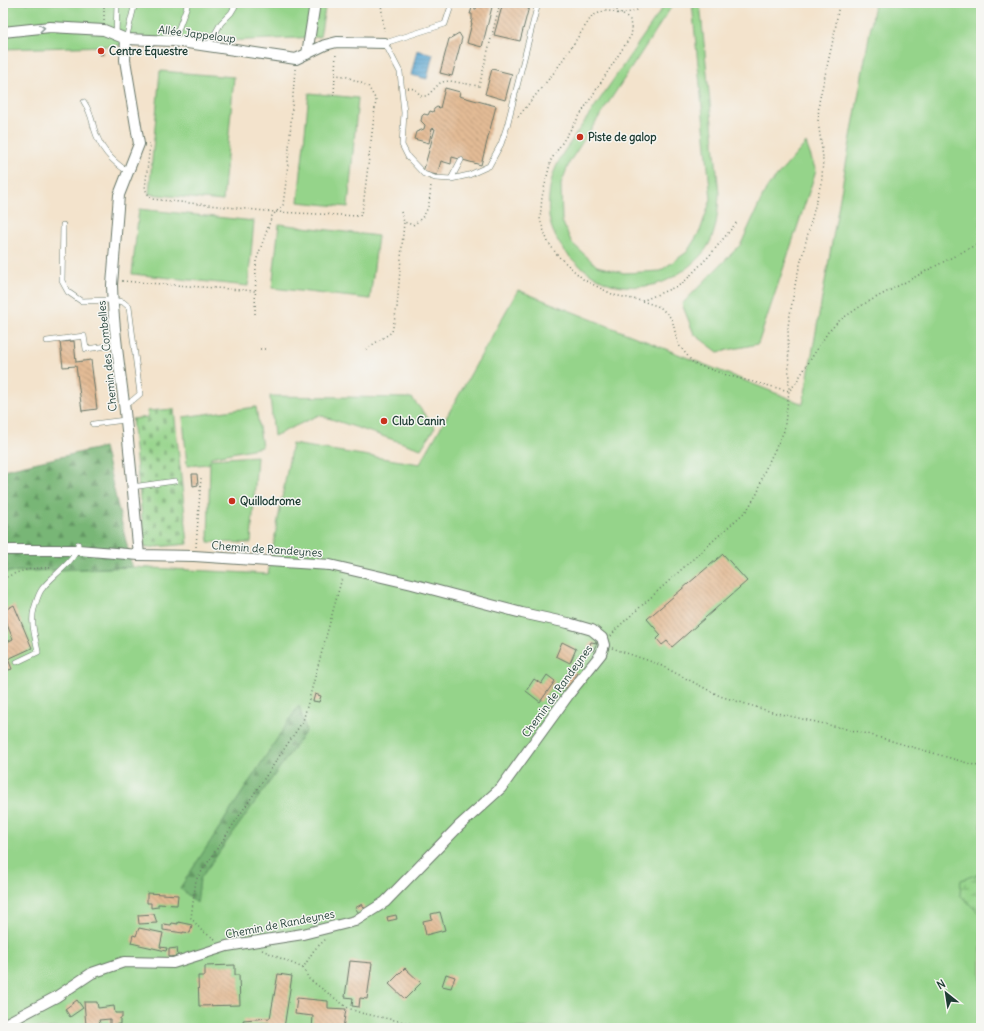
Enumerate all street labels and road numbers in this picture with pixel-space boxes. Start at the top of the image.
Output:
street label: Allée Jappeloup [157,22,237,46]
street label: Chemin des Combelles [94,300,120,412]
street label: Chemin de Randeynes [211,538,323,560]
street label: Chemin de Randeynes [519,642,595,740]
street label: Chemin de Randeynes [224,907,336,941]

